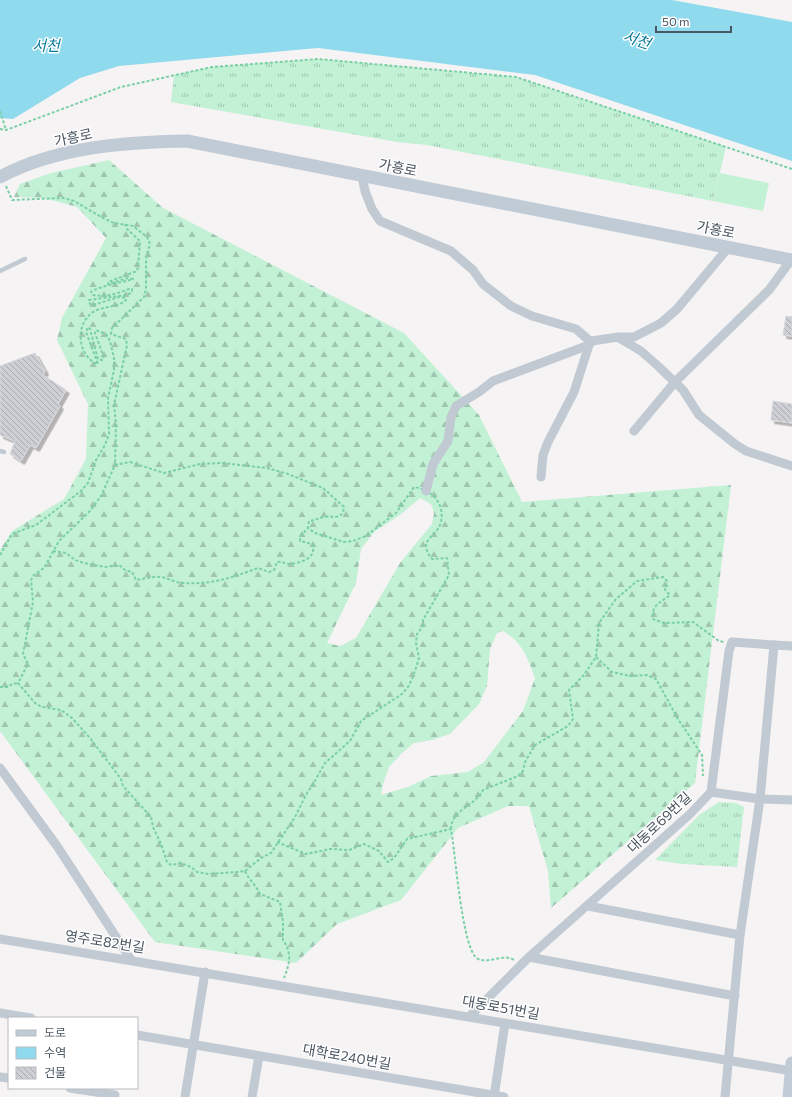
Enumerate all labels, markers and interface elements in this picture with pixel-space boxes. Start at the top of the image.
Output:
scale bar [656,8,731,34]
text: 50 m [662,14,690,28]
water label: 서천 [621,26,655,53]
water label: 서천 [32,36,62,54]
street label: 가흥로 [52,125,94,149]
street label: 가흥로 [377,155,419,179]
street label: 가흥로 [695,217,737,241]
street label: 대동로69번길 [624,788,694,856]
street label: 영주로82번길 [64,926,146,956]
street label: 대동로51번길 [461,992,541,1022]
legend [8,1017,138,1089]
text: 도로 [44,1025,66,1039]
street label: 대학로240번길 [301,1040,393,1072]
text: 수역 [44,1045,66,1059]
text: 건물 [44,1065,66,1079]

